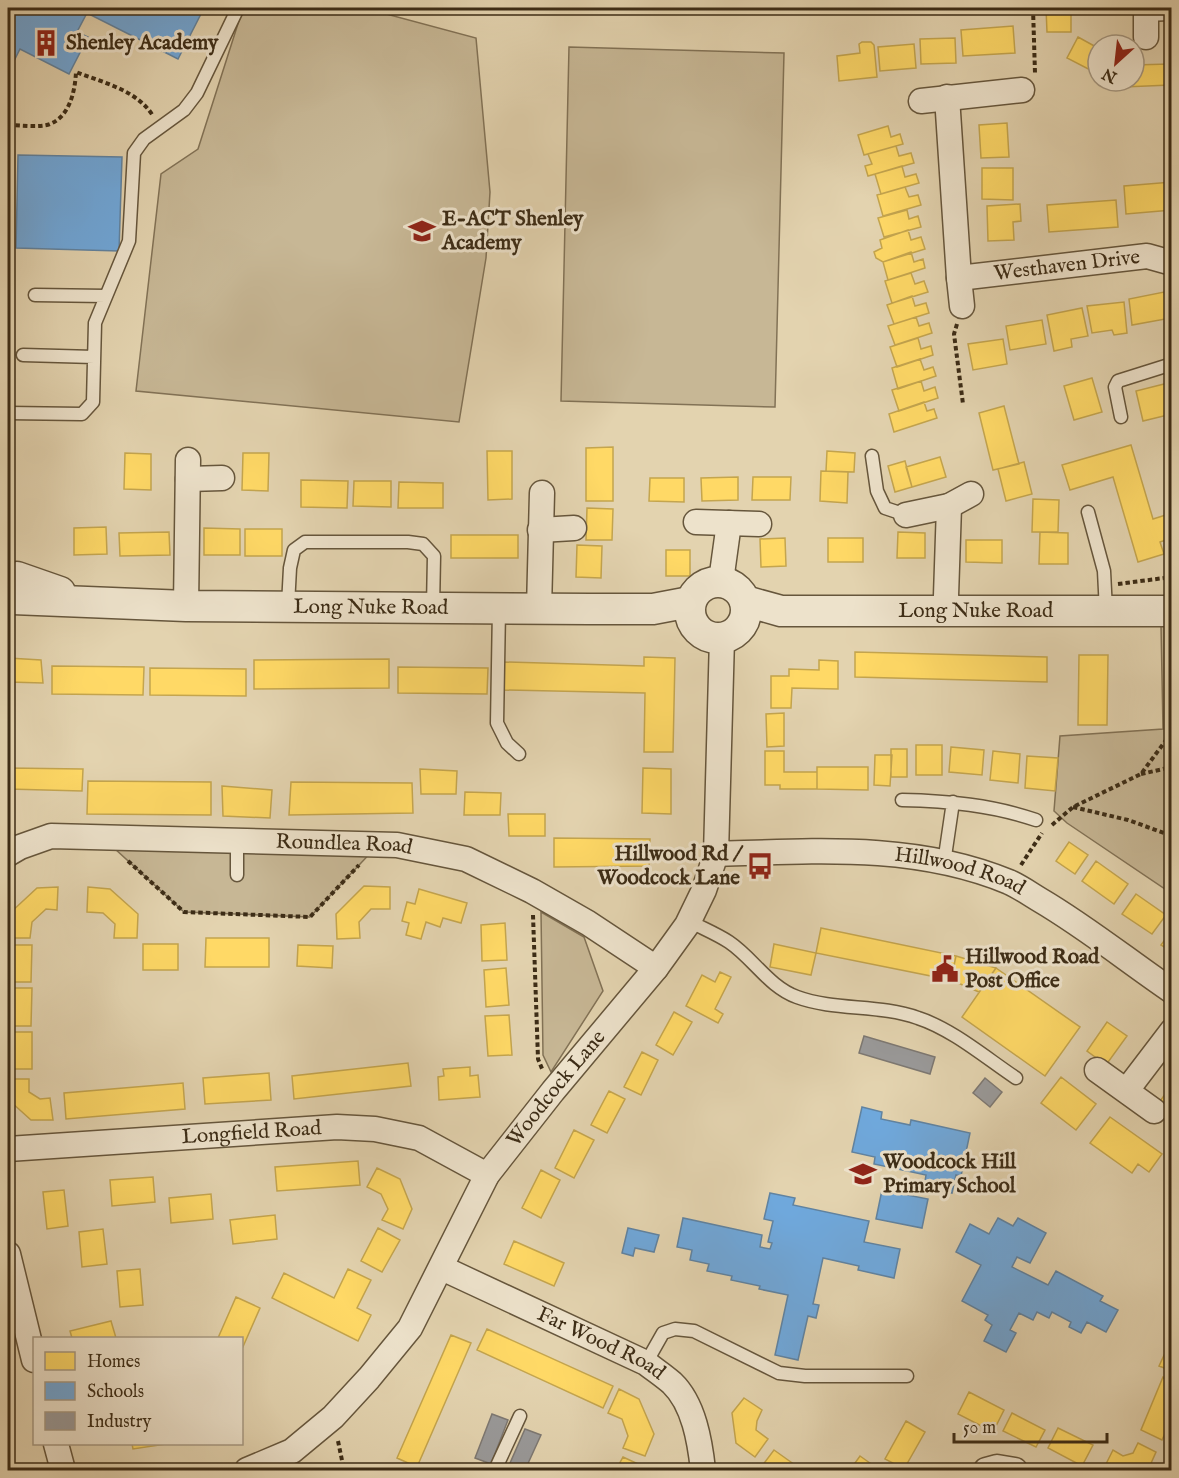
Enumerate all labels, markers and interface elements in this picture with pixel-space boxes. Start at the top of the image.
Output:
building icon: Shenley Academy [31,28,61,58]
place label: Shenley Academy [66,30,219,57]
north arrow [1086,33,1146,93]
text: N [1099,62,1122,87]
place label: E-ACT Shenley Academy [441,206,584,257]
school or university icon: E-ACT Shenley Academy [407,216,437,246]
street label: Westhaven Drive [992,243,1142,287]
street label: Long Nuke Road [293,593,449,621]
street label: Long Nuke Road [898,598,1054,625]
street label: Roundlea Road [275,828,416,861]
place label: Hillwood Rd / Woodcock Lane [596,841,744,892]
street label: Hillwood Road [893,841,1031,902]
bus stop icon: Hillwood Rd / Woodcock Lane [745,851,775,881]
place label: Hillwood Road Post Office [965,944,1100,995]
public building icon: Hillwood Road Post Office [930,954,960,984]
street label: Woodcock Lane [501,1024,612,1152]
street label: Longfield Road [181,1115,323,1151]
place label: Woodcock Hill Primary School [882,1149,1017,1200]
school or university icon: Woodcock Hill Primary School [848,1159,878,1189]
street label: Far Wood Road [533,1301,671,1387]
legend [33,1337,243,1445]
text: Homes [87,1351,140,1374]
text: Schools [87,1381,144,1404]
scale bar [954,1406,1107,1444]
text: Industry [87,1411,151,1434]
text: 50 m [963,1417,996,1440]

